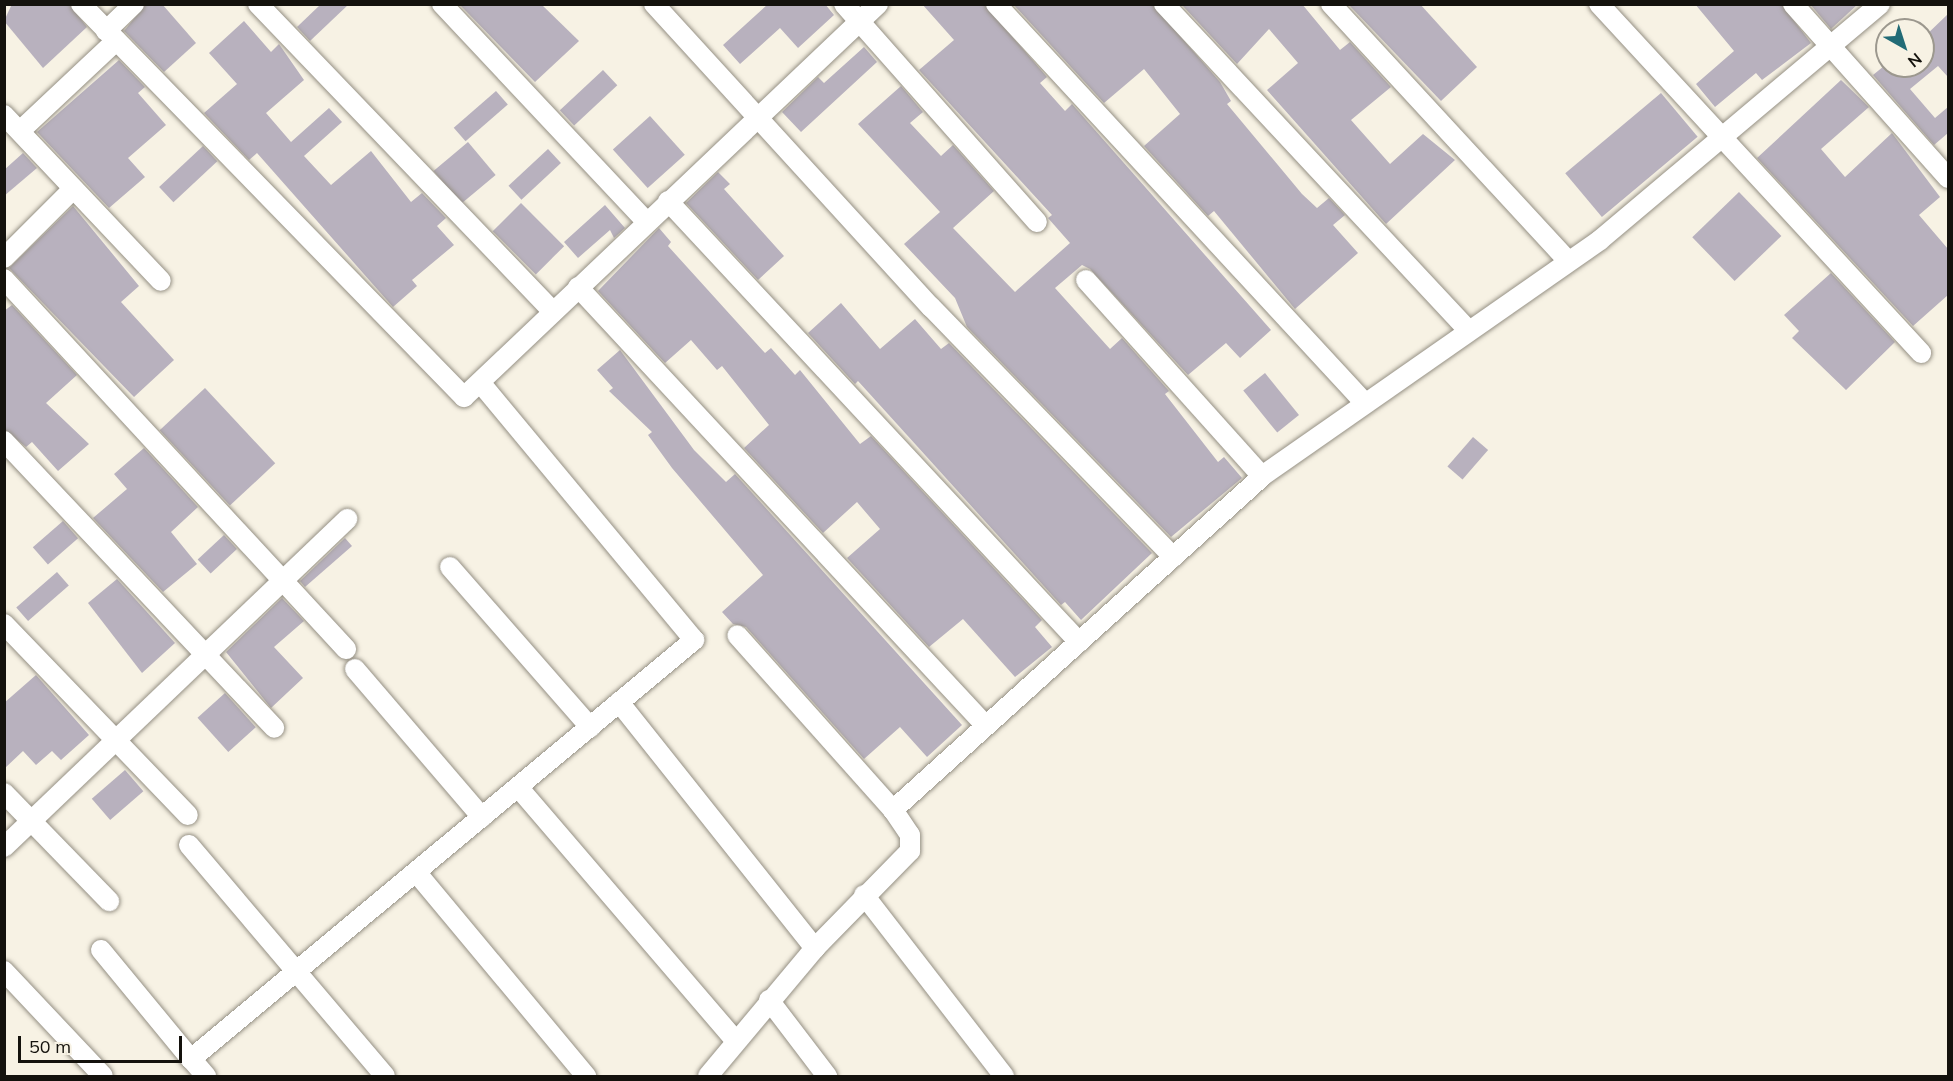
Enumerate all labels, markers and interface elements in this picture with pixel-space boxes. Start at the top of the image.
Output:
north arrow [1875,18,1935,78]
text: N [1904,49,1926,72]
scale bar [21,1024,184,1062]
text: 50 m [29,1035,71,1058]

